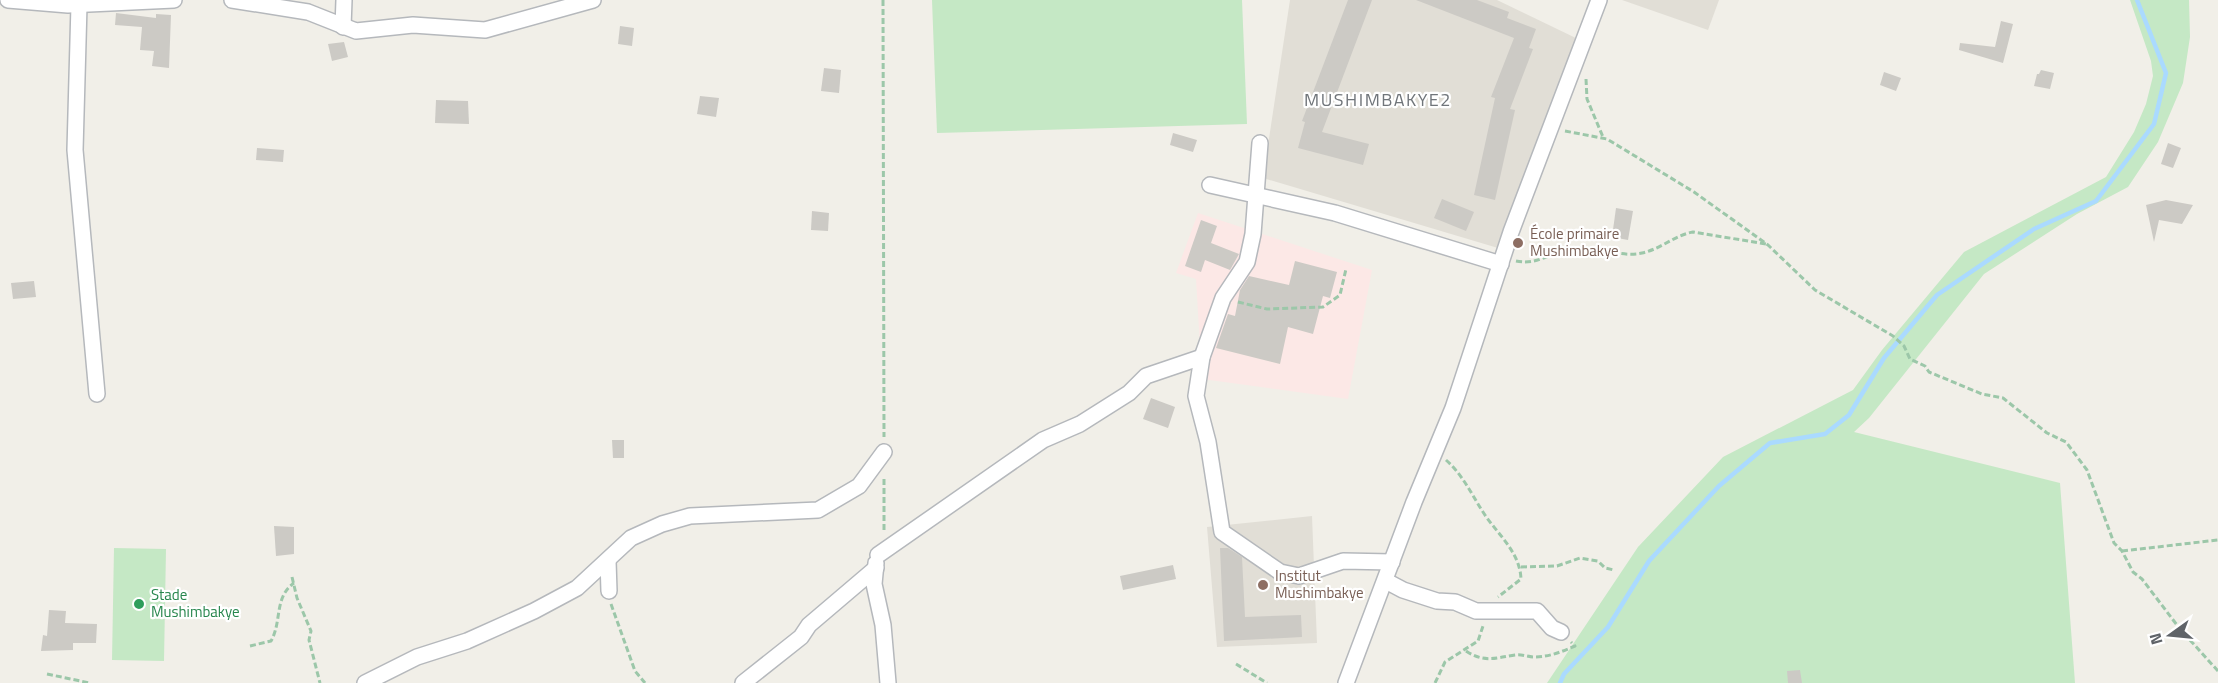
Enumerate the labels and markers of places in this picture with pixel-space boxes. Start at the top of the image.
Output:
place label: École primaire Mushimbakye [1530,222,1619,262]
marker: École primaire Mushimbakye [1511,236,1525,250]
place label: Institut Mushimbakye [1275,564,1364,604]
marker: Institut Mushimbakye [1256,578,1270,592]
place label: Stade Mushimbakye [151,583,240,623]
marker: Stade Mushimbakye [132,597,146,611]

